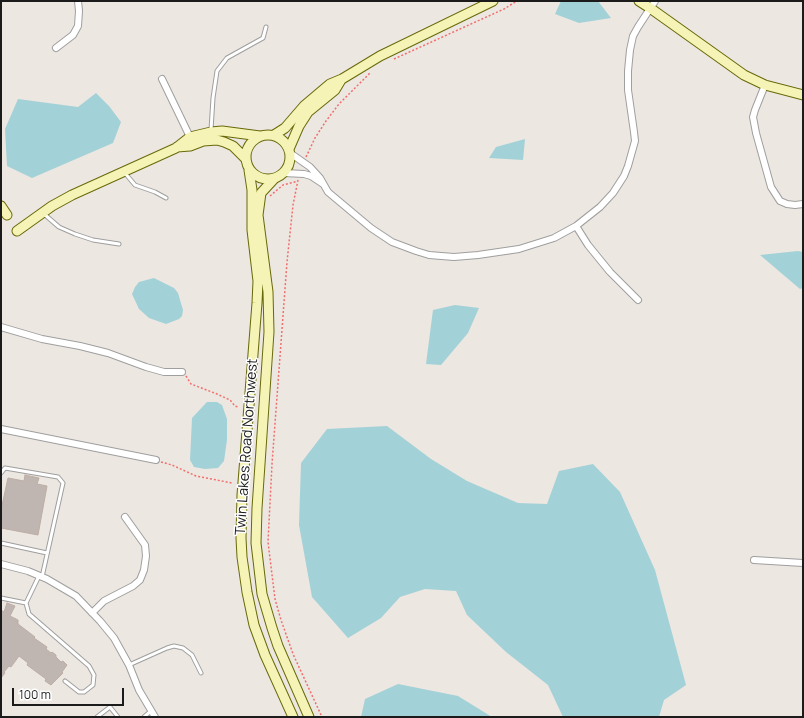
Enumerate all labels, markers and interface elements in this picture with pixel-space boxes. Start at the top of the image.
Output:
street label: Twin Lakes Road Northwest [232,358,262,536]
scale bar [14,680,126,706]
text: 100 m [19,686,51,703]

